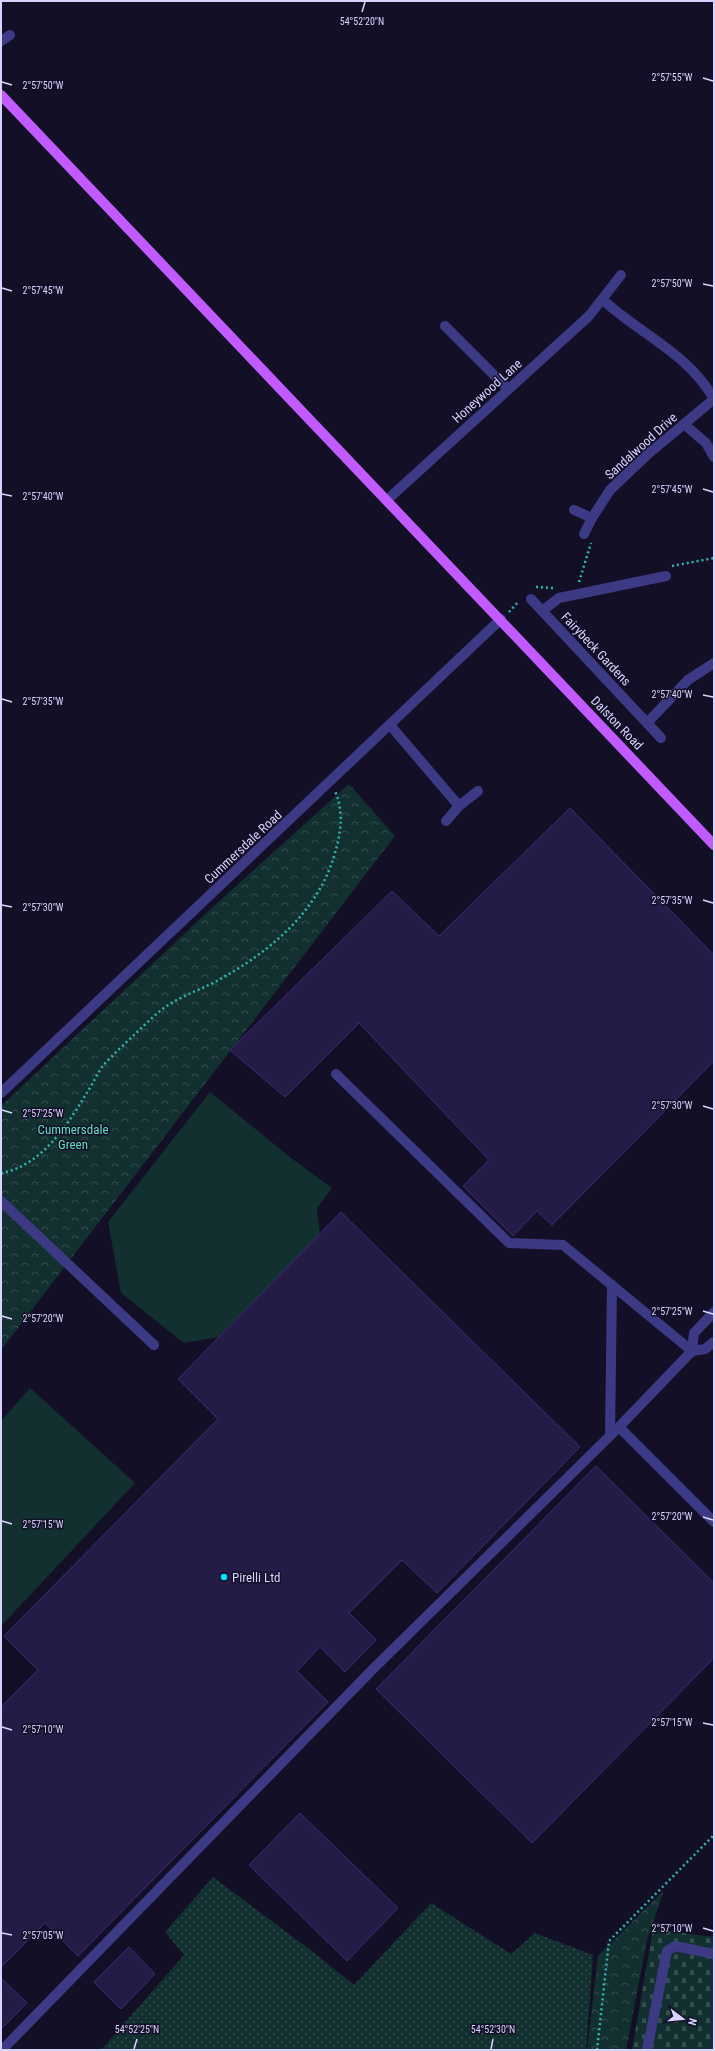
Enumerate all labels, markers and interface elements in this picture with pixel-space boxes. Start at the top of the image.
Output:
text: 54°52'20"N [340,16,384,27]
text: 2°57'55"W [652,72,693,83]
text: 2°57'50"W [23,80,64,91]
text: 2°57'50"W [652,278,693,289]
text: 2°57'45"W [23,285,64,296]
street label: Honeywood Lane [449,356,525,426]
street label: Sandalwood Drive [602,410,680,482]
text: 2°57'45"W [652,484,693,495]
text: 2°57'40"W [23,491,64,502]
street label: Fairybeck Gardens [558,609,634,689]
text: 2°57'40"W [652,689,693,700]
street label: Dalston Road [588,693,646,753]
text: 2°57'35"W [23,696,64,707]
street label: Cummersdale Road [201,807,285,887]
text: 2°57'35"W [652,895,693,906]
text: 2°57'30"W [23,902,64,913]
text: 2°57'30"W [652,1100,693,1111]
text: 2°57'25"W [23,1108,64,1119]
park label: Cummersdale Green [38,1122,108,1152]
text: 2°57'25"W [652,1306,693,1317]
text: 2°57'20"W [23,1313,64,1324]
text: 2°57'20"W [652,1511,693,1522]
text: 2°57'15"W [23,1519,64,1530]
place label: Pirelli Ltd [232,1570,281,1585]
marker: Pirelli Ltd [219,1572,229,1582]
text: 2°57'15"W [652,1717,693,1728]
text: 2°57'10"W [23,1724,64,1735]
text: 2°57'10"W [652,1923,693,1934]
text: 2°57'05"W [23,1930,64,1941]
north arrow [663,1999,703,2039]
text: N [685,2017,699,2027]
text: 54°52'25"N [115,2024,159,2035]
text: 54°52'30"N [471,2024,515,2035]

